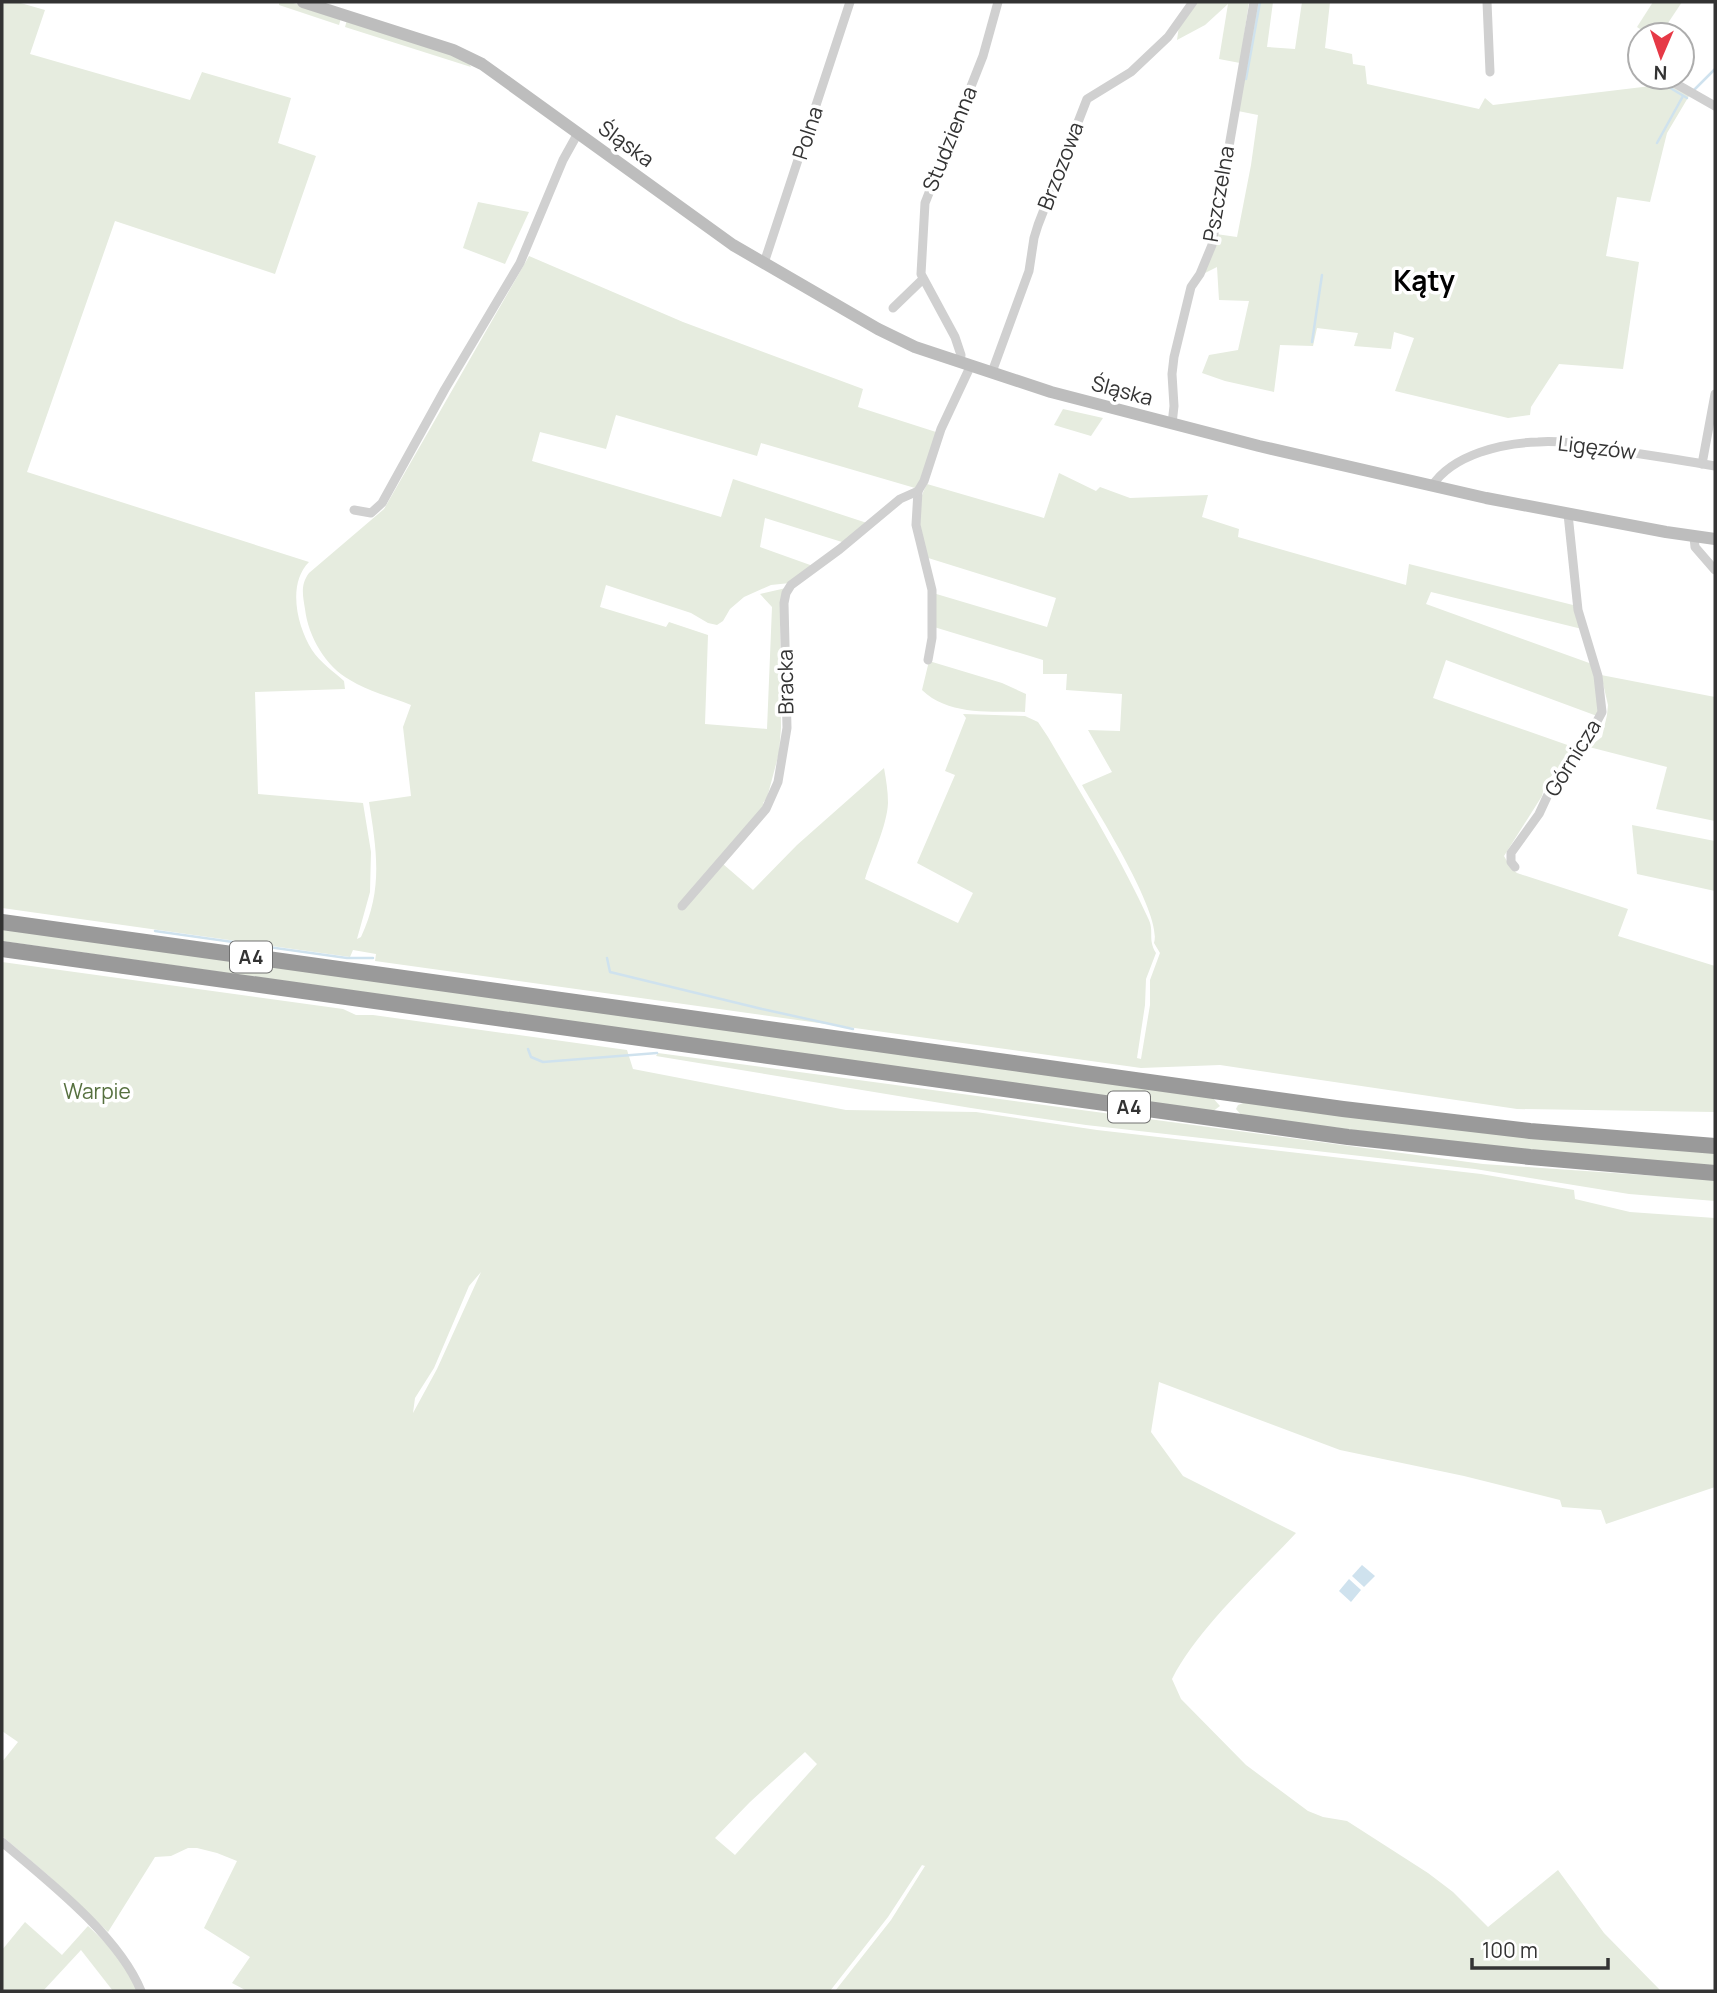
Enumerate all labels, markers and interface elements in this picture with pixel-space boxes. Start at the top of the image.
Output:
north arrow [1626,21,1696,91]
text: N [1653,60,1668,86]
street label: Studzienna [915,82,983,195]
street label: Polna [785,103,829,163]
street label: Śląska [593,113,660,173]
street label: Brzozowa [1030,118,1090,214]
street label: Pszczelna [1196,144,1240,244]
district label: Kąty [1393,261,1455,299]
street label: Śląska [1088,368,1156,412]
street label: Ligęzów [1556,428,1638,466]
street label: Bracka [770,649,800,715]
street label: Górnicza [1538,714,1607,801]
road number: A4 [230,942,272,973]
park label: Warpie [63,1077,131,1105]
road number: A4 [1108,1092,1150,1122]
scale bar [1472,1926,1608,1970]
text: 100 m [1482,1936,1538,1964]

